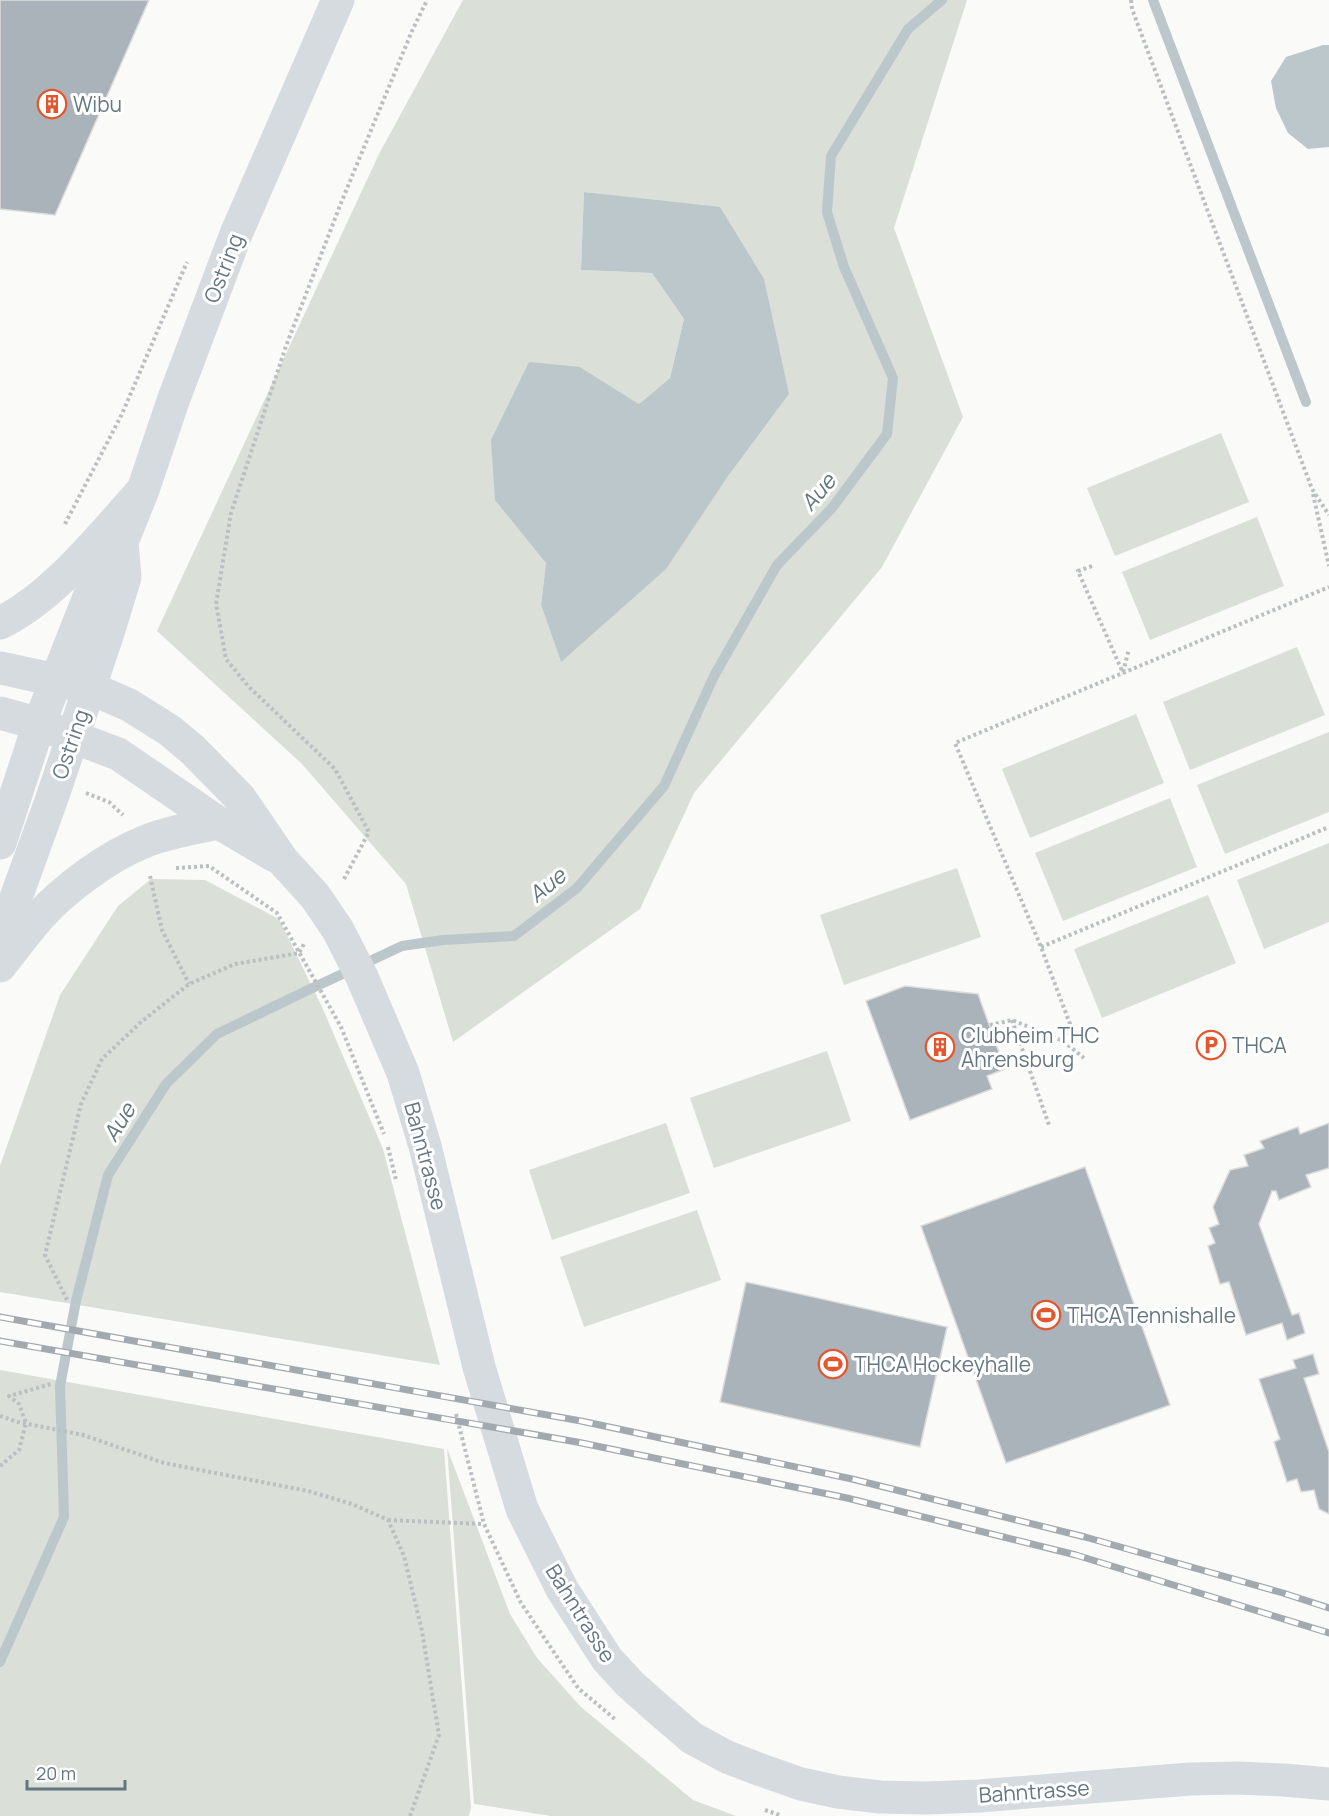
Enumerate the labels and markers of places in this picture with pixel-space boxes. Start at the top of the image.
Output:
building icon: Wibu [36,88,68,120]
place label: Wibu [73,90,122,118]
place label: Clubheim THC Ahrensburg [961,1021,1099,1073]
parking icon: THCA [1195,1029,1227,1061]
building icon: Clubheim THC Ahrensburg [924,1031,956,1063]
place label: THCA [1232,1031,1287,1059]
sports icon: THCA Tennishalle [1030,1299,1062,1331]
place label: THCA Tennishalle [1067,1301,1236,1329]
sports icon: THCA Hockeyhalle [817,1348,849,1380]
place label: THCA Hockeyhalle [854,1350,1031,1378]

